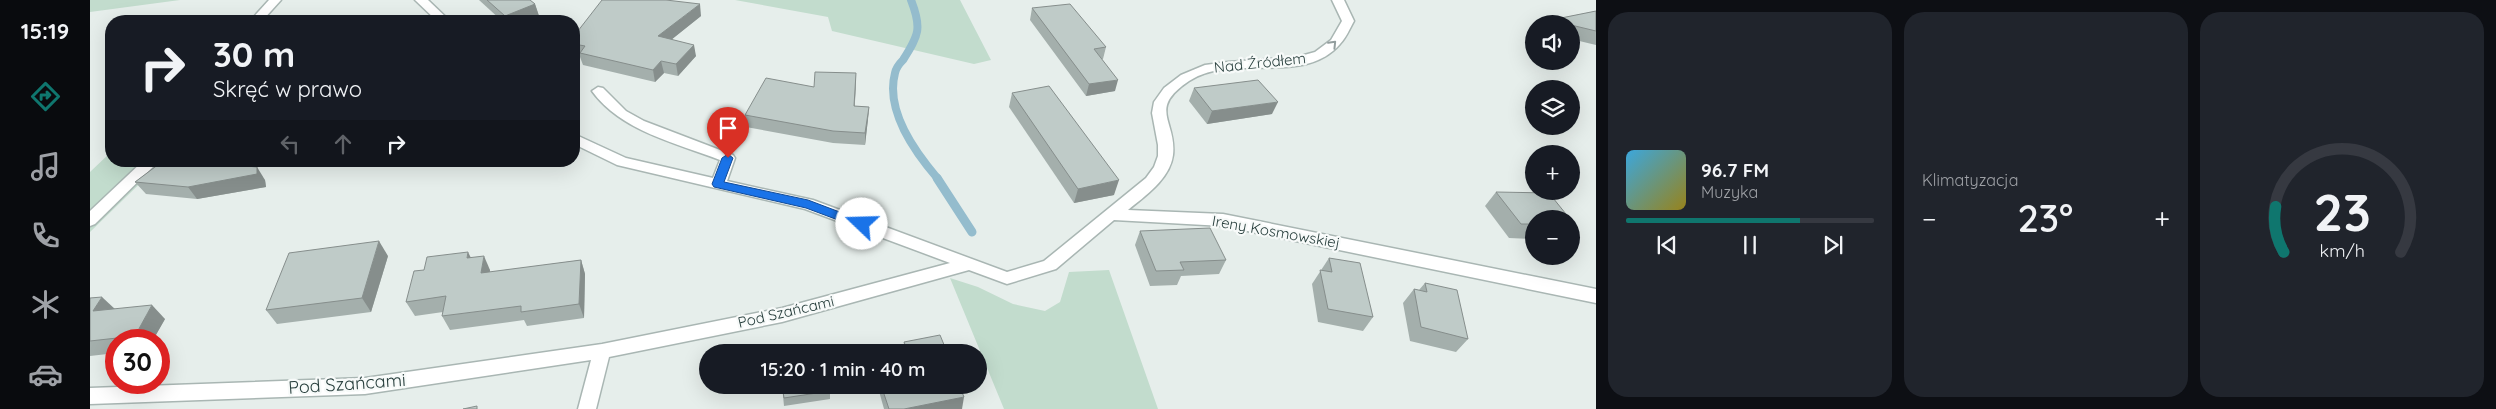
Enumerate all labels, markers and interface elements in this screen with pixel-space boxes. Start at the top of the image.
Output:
map controls [1525,15,1580,265]
button: sound [1525,15,1580,70]
text: 15:19 [21,17,69,45]
text: 30 m [213,32,295,76]
icon: right [130,35,195,100]
one-way arrow [1327,41,1336,50]
street label: Nad Źródłem [1213,48,1307,77]
text: Skręć w prawo [213,75,362,103]
icon: directions [28,79,63,114]
button: layers [1525,80,1580,135]
pin [707,107,749,158]
icon: arrive [714,114,742,142]
icon: left [276,130,304,158]
icon: ahead [329,130,357,158]
icon: right [382,130,410,158]
button: + [1525,145,1580,200]
icon: music [28,149,63,184]
text: 96.7 FM [1701,158,1769,182]
text: Klimatyzacja [1922,170,2018,190]
text: 23 [2313,179,2371,244]
text: Muzyka [1701,182,1758,202]
text: 23° [2017,194,2073,242]
position arrow [835,197,887,249]
text: − [1922,201,1937,236]
text: + [2154,201,2170,236]
button: − [1525,210,1580,265]
street label: Ireny Kosmowskiej [1211,211,1342,252]
icon: phone [28,218,63,253]
icon: previous [1653,231,1681,259]
icon: pause [1736,231,1764,259]
icon: next [1819,231,1847,259]
text: km/h [2319,239,2365,261]
icon: climate [28,287,63,322]
street label: Pod Szańcami [736,291,836,332]
speed limit sign: 30 [105,329,170,394]
icon: car [28,357,63,392]
text: 15:20 · 1 min · 40 m [761,357,925,381]
street label: Pod Szańcami [287,368,407,399]

